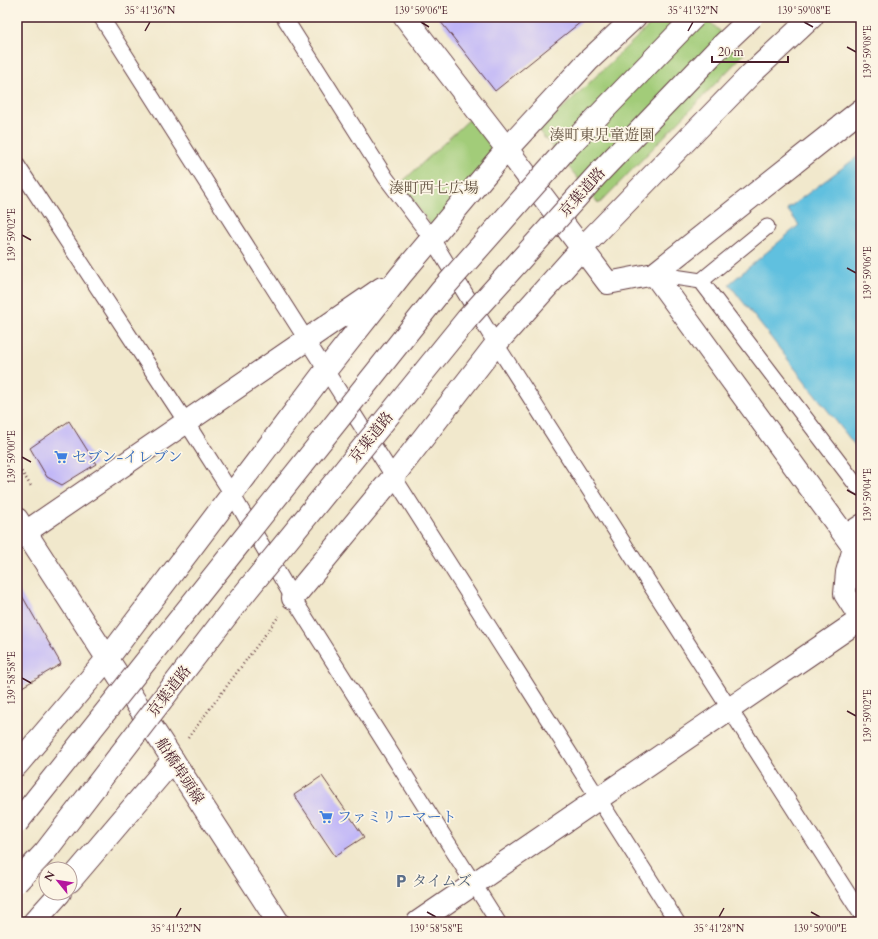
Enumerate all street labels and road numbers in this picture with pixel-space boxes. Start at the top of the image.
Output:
street label: 京葉道路 [554,163,610,221]
street label: 京葉道路 [344,407,398,467]
street label: 京葉道路 [143,661,195,721]
street label: 船橋埠頭線 [151,734,209,808]

